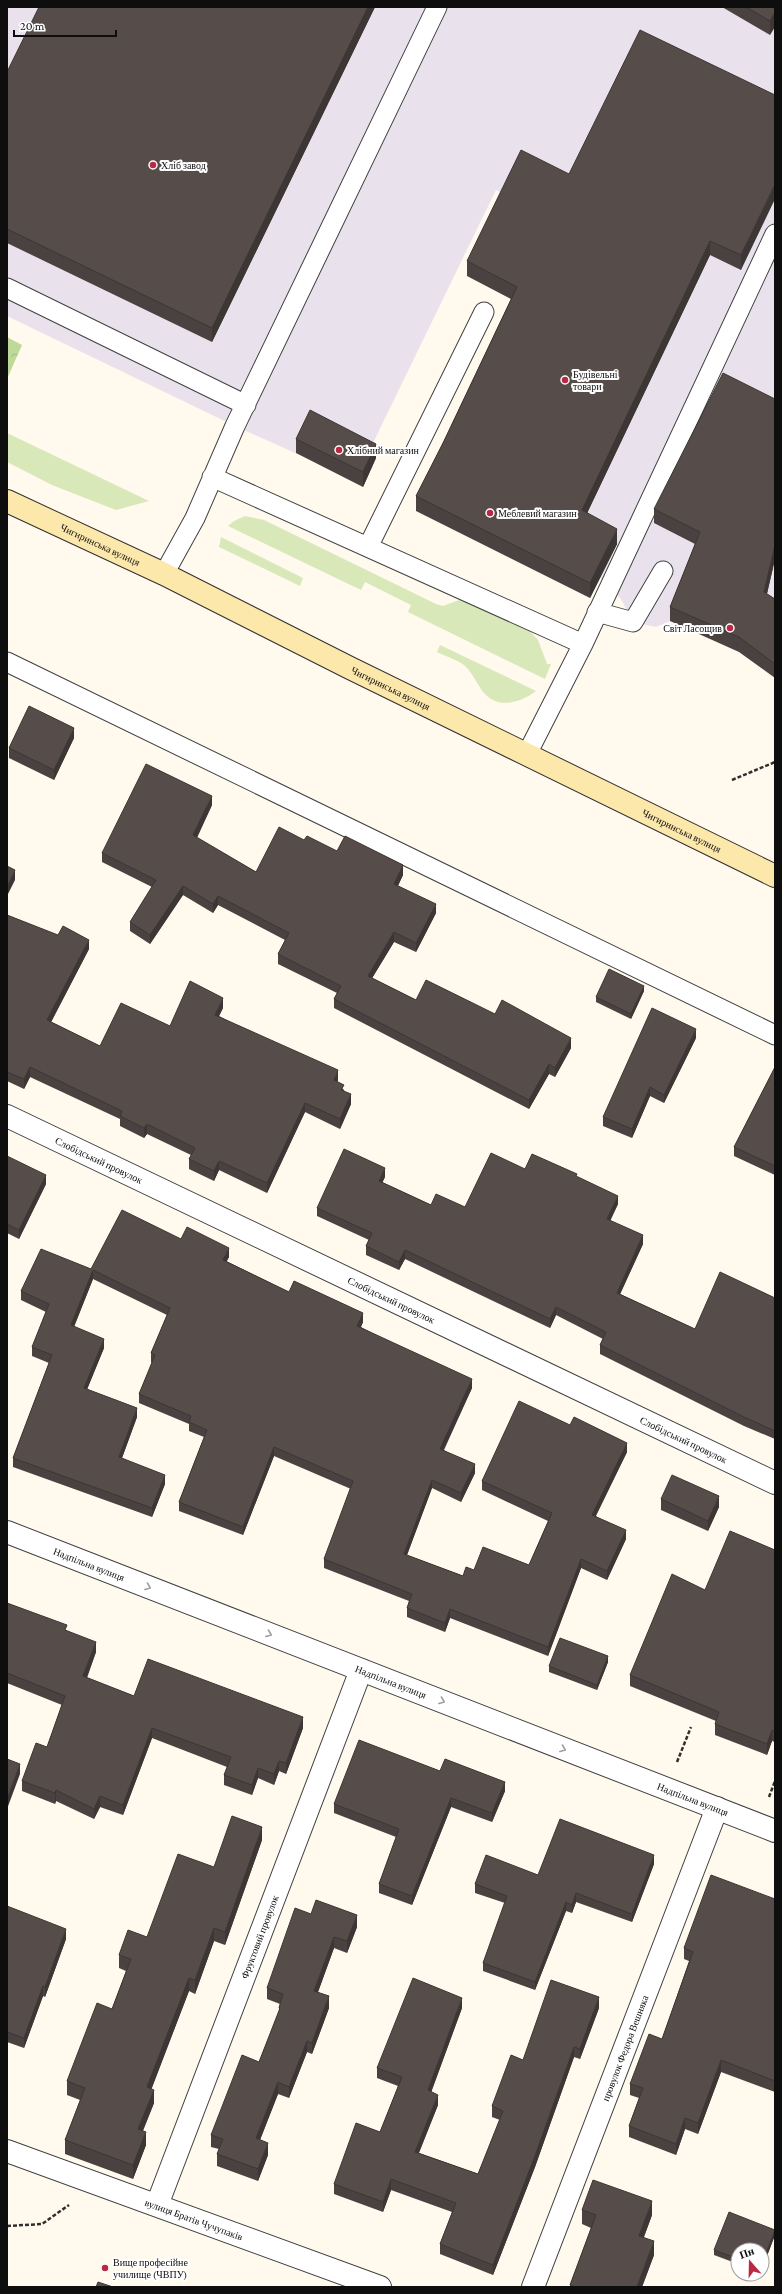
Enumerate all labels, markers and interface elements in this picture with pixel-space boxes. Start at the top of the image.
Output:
scale bar [14,12,116,38]
text: 20 m [20,19,45,33]
marker: Хліб завод [148,160,158,170]
place label: Хліб завод [161,160,206,171]
place label: Будівельні товари [573,369,618,392]
marker: Будівельні товари [560,375,570,385]
marker: Хлібний магазин [334,445,344,455]
place label: Хлібний магазин [347,445,420,456]
marker: Меблевий магазин [485,508,495,518]
place label: Меблевий магазин [498,508,577,519]
street label: Чигиринська вулиця [59,522,142,568]
place label: Світ Ласощив [663,623,722,634]
marker: Світ Ласощив [725,623,735,633]
street label: Чигиринська вулиця [349,665,432,713]
street label: Чигиринська вулиця [640,807,723,855]
street label: Слобідський провулок [53,1135,144,1186]
street label: Слобідський провулок [346,1275,437,1326]
street label: Слобідський провулок [638,1414,729,1465]
street label: Надпільна вулиця [52,1546,126,1583]
one-way arrow [144,1582,151,1590]
one-way arrow [264,1629,272,1637]
street label: Надпільна вулиця [354,1663,428,1701]
one-way arrow [439,1697,446,1705]
one-way arrow [560,1744,567,1752]
street label: Надпільна вулиця [656,1781,730,1818]
street label: Фруктовий провулок [239,1894,281,1980]
street label: провулок Федора Вешняка [600,1993,651,2103]
street label: вулиця Братів Чучупаків [143,2197,245,2243]
north arrow [730,2242,770,2282]
text: Пн [738,2244,756,2261]
place label: Вище професійне училище (ЧВПУ) [113,2257,188,2281]
marker: Вище професійне училище (ЧВПУ) [100,2263,110,2273]

